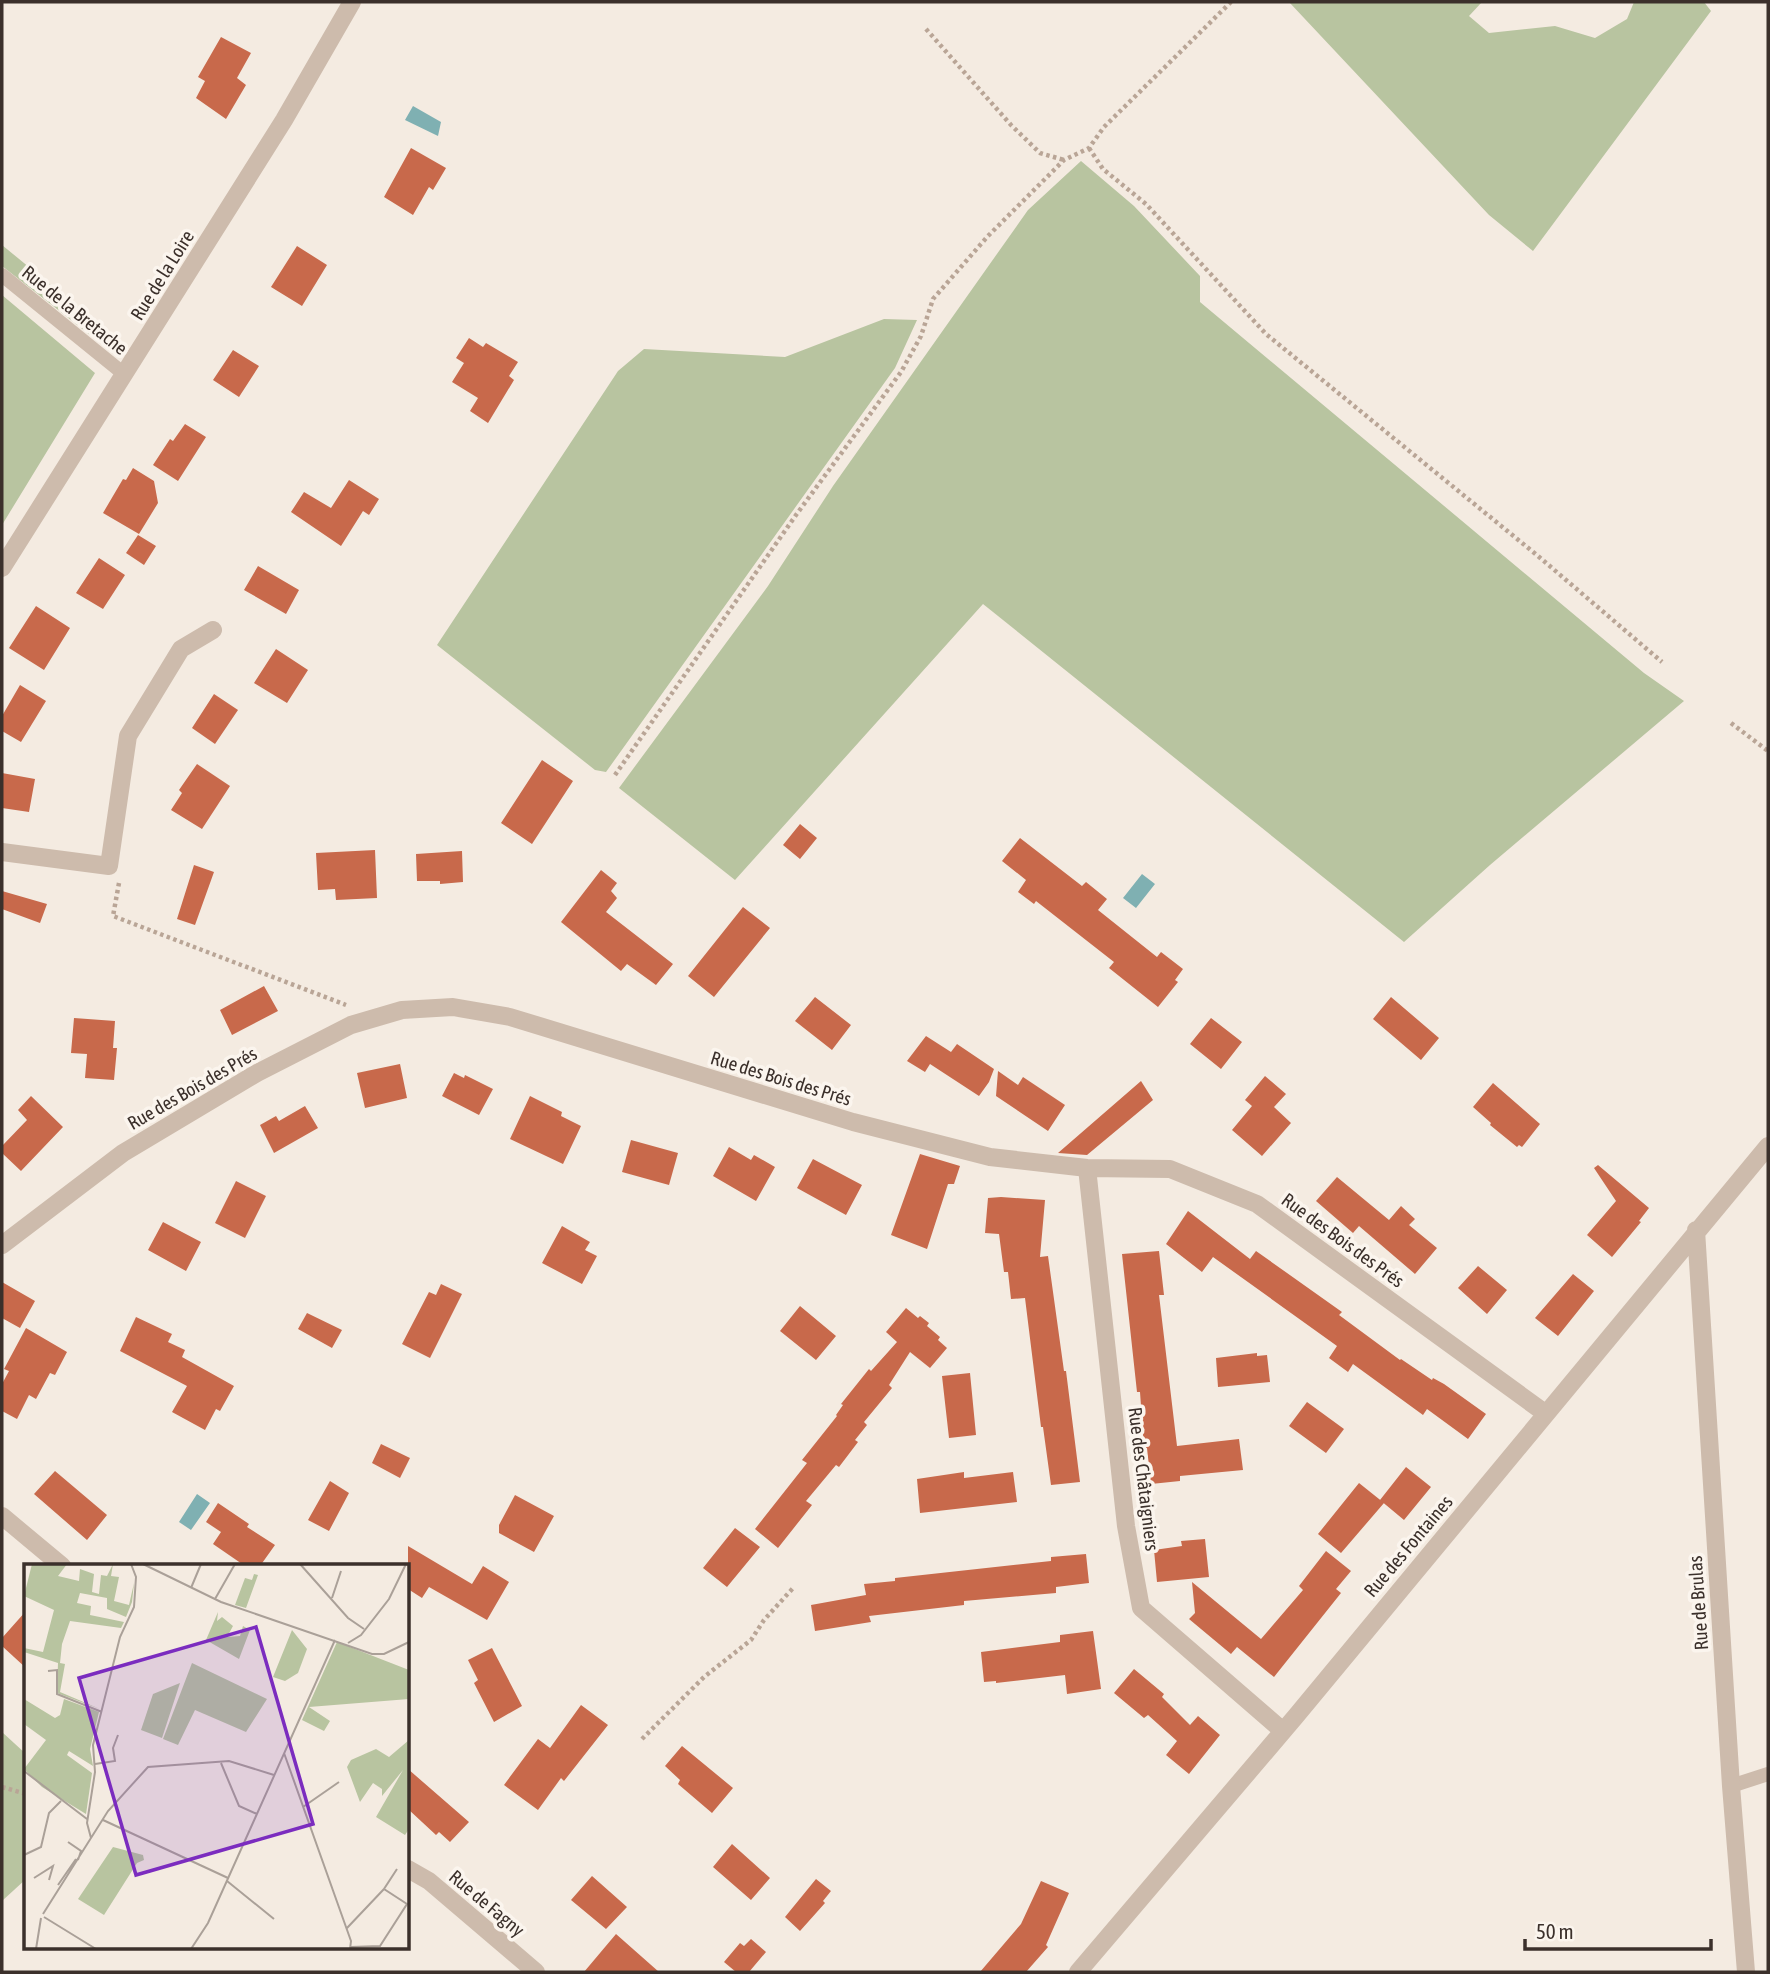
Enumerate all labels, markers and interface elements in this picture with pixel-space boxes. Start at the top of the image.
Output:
street label: Rue de la Loire [126,226,198,324]
street label: Rue de la Bretache [18,261,132,359]
street label: Rue des Bois des Prés [123,1042,261,1134]
street label: Rue des Bois des Prés [708,1046,854,1110]
street label: Rue des Bois des Prés [1278,1188,1409,1292]
street label: Rue des Châtaigniers [1124,1406,1164,1552]
street label: Rue des Fontaines [1359,1491,1457,1601]
street label: Rue de Brulas [1684,1555,1712,1651]
inset map [24,1564,410,1950]
street label: Rue de Fagny [445,1865,529,1941]
scale bar [1525,1908,1710,1952]
text: 50 m [1536,1919,1574,1943]

